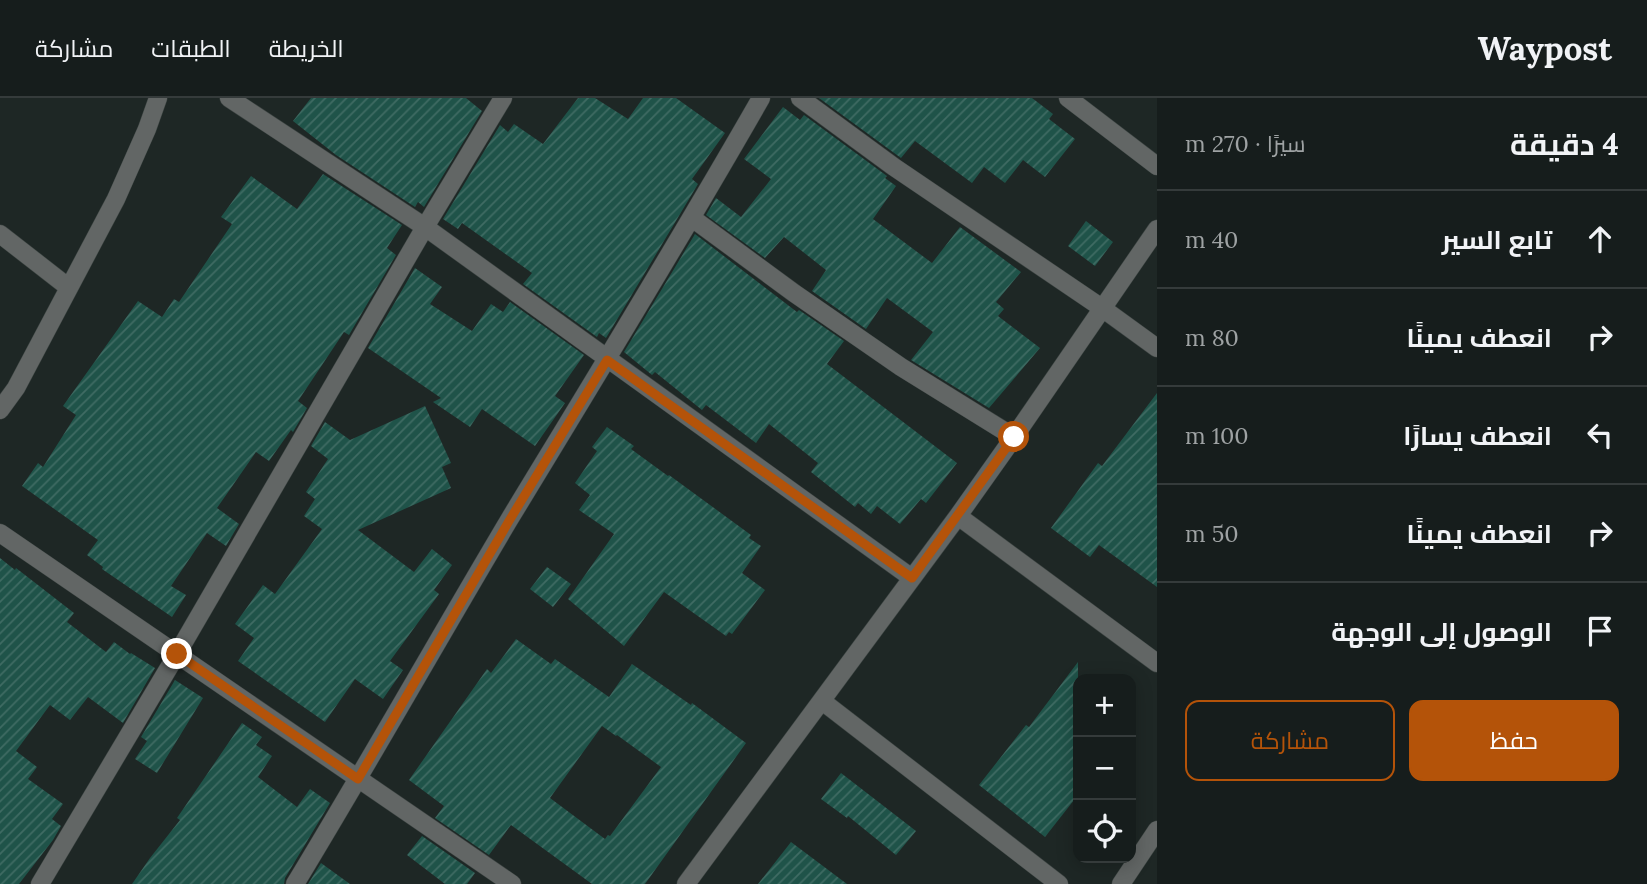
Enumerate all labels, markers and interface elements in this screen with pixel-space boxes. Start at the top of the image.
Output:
text: Waypost [1478,27,1612,69]
text: مشاركة [35,33,113,64]
text: الطبقات [151,33,231,64]
text: الخريطة [269,33,344,64]
text: 4 دقيقة [1510,125,1619,163]
text: سيرًا · 270 m [1185,129,1306,158]
icon: ahead [1581,220,1619,258]
text: تابع السير [1442,223,1552,256]
text: 40 m [1185,225,1238,254]
icon: right [1581,318,1619,356]
text: انعطف يمينًا [1407,321,1552,354]
text: 80 m [1185,323,1239,352]
icon: left [1581,416,1619,454]
text: انعطف يسارًا [1403,419,1552,452]
route start [998,421,1029,452]
text: 100 m [1185,421,1249,450]
icon: right [1581,514,1619,552]
text: انعطف يمينًا [1407,517,1552,550]
text: 50 m [1185,519,1238,548]
icon: arrive [1581,612,1619,650]
text: الوصول إلى الوجهة [1331,615,1552,648]
route end [161,638,192,669]
map controls [1073,674,1136,863]
button: + [1073,674,1136,737]
button: مشاركة [1185,700,1395,781]
button: حفظ [1409,700,1619,781]
button: − [1073,737,1136,800]
button: locate [1073,800,1136,863]

